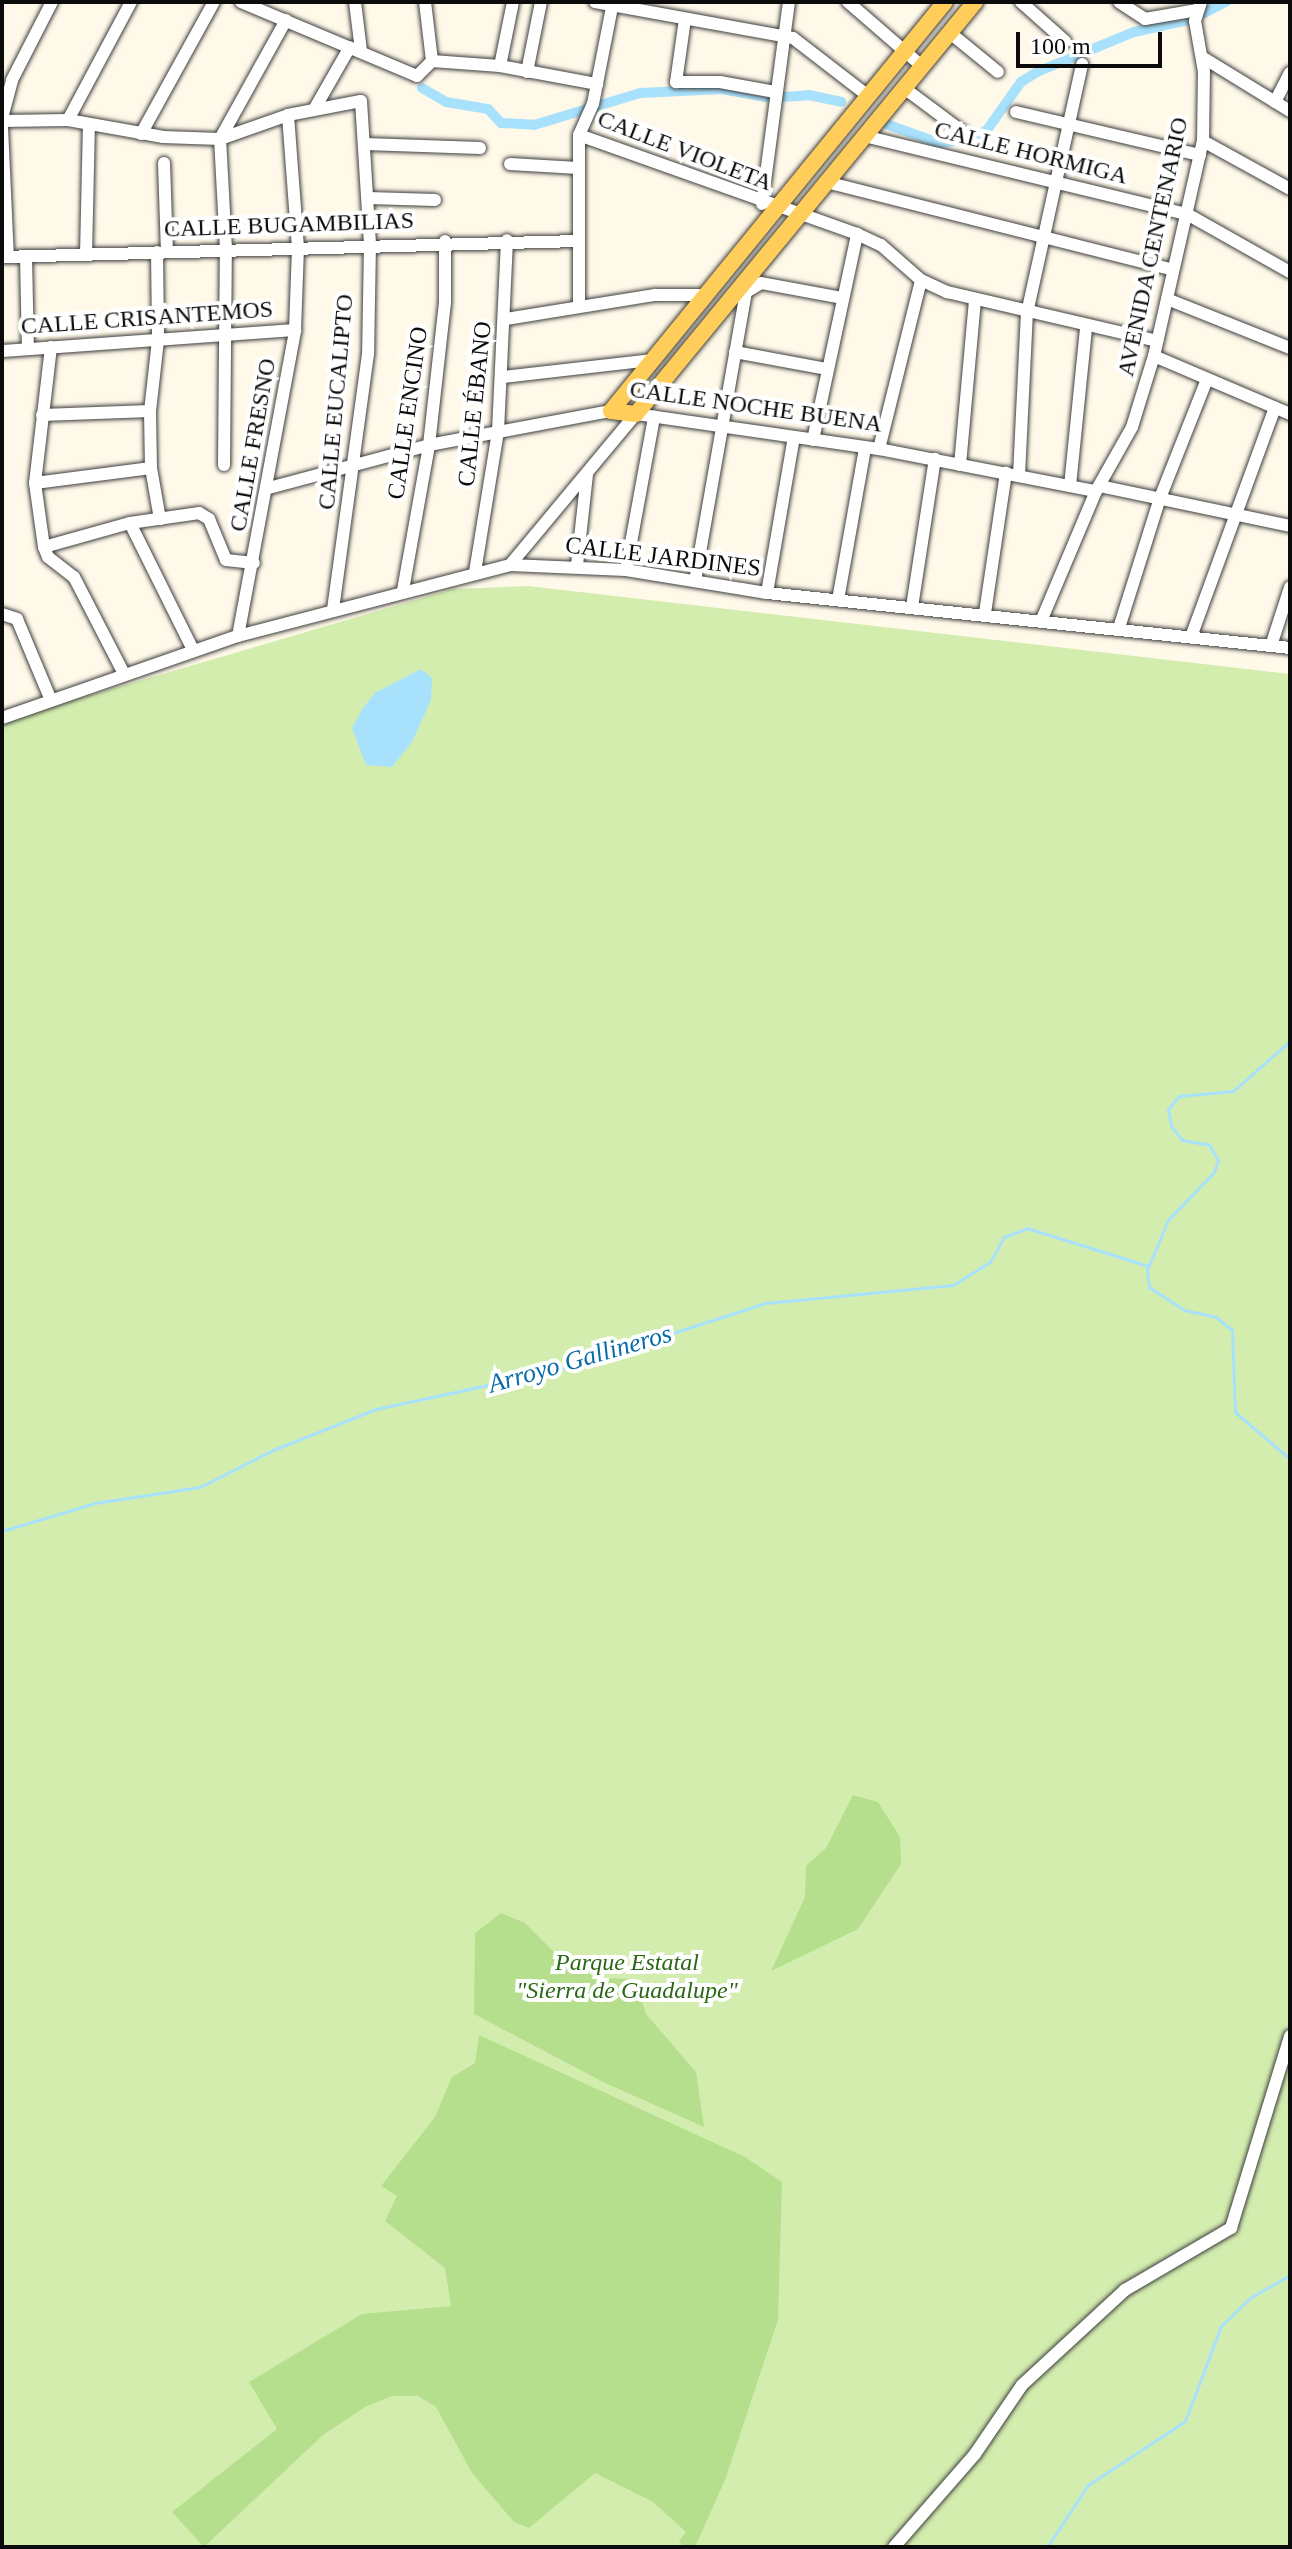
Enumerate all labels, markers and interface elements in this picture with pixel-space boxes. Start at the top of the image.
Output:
scale bar [1020,16,1166,66]
text: 100 m [1030,33,1091,59]
street label: CALLE VIOLETA [593,104,777,198]
street label: AVENIDA CENTENARIO [1111,114,1195,380]
street label: CALLE HORMIGA [931,115,1131,191]
street label: CALLE BUGAMBILIAS [164,206,414,244]
street label: CALLE EUCALIPTO [312,293,360,511]
street label: CALLE CRISANTEMOS [20,295,274,341]
street label: CALLE ÉBANO [452,320,498,488]
street label: CALLE ENCINO [382,325,434,501]
street label: CALLE FRESNO [224,356,282,534]
street label: CALLE NOCHE BUENA [628,375,884,439]
street label: CALLE JARDINES [564,531,762,583]
water label: Arroyo Gallineros [485,1318,675,1400]
park label: Parque Estatal "Sierra de Guadalupe" [516,1949,738,2005]

